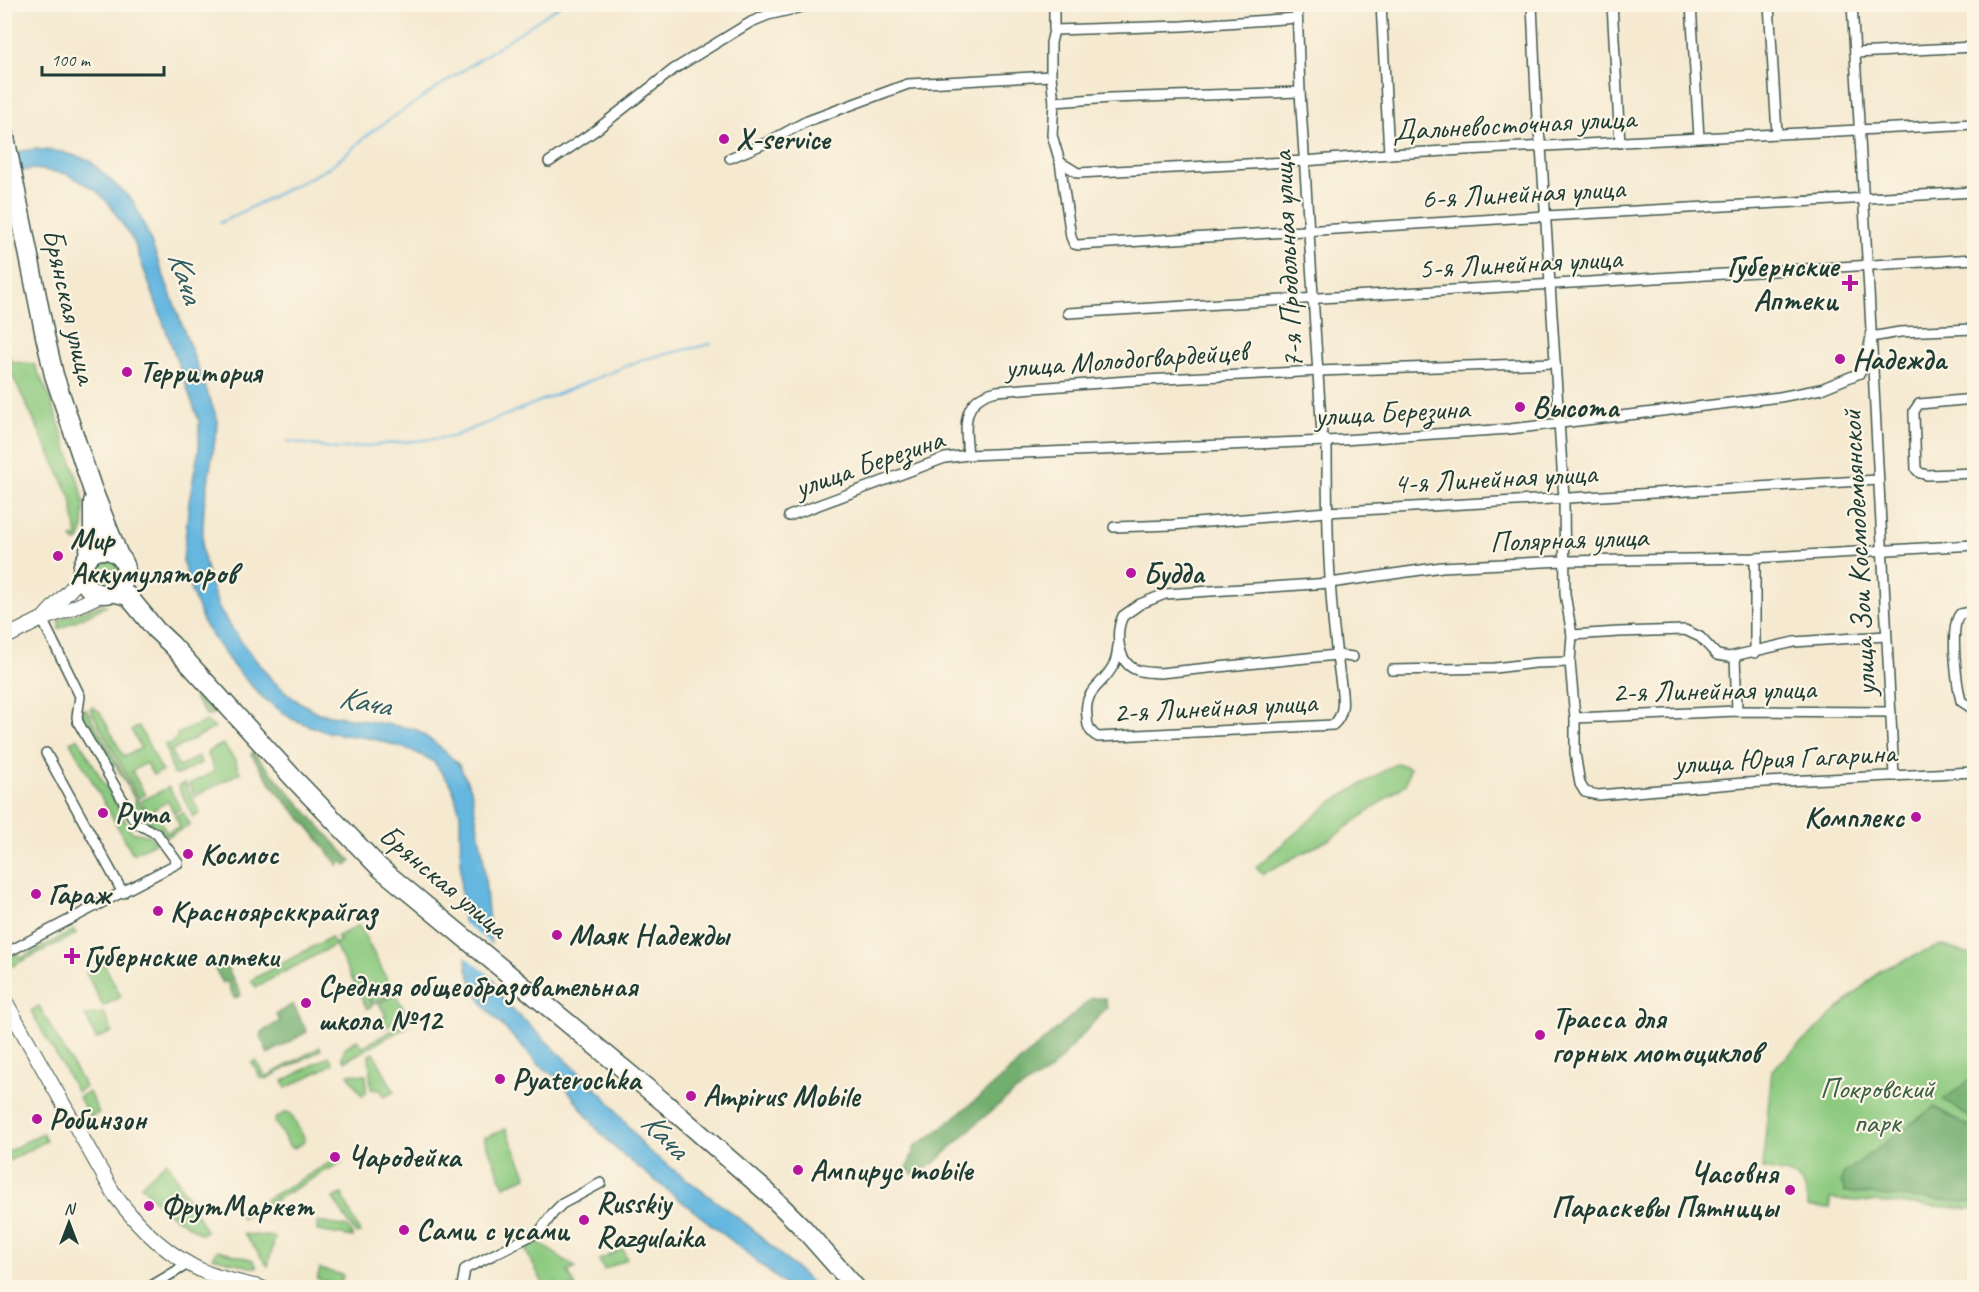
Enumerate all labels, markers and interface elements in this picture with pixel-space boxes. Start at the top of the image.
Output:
scale bar [42,39,164,77]
text: 100 m [51,49,92,71]
street label: Дальневосточная улица [1392,99,1639,149]
place label: X-service [736,120,832,158]
marker: X-service [717,132,731,146]
street label: 7-я Продольная улица [1262,148,1312,370]
street label: 6-я Линейная улица [1420,169,1628,217]
street label: Брянская улица [34,225,107,390]
street label: 5-я Линейная улица [1417,239,1625,287]
water label: Кача [159,246,214,311]
place label: Губернские Аптеки [1727,247,1841,319]
marker: Губернские Аптеки [1843,276,1857,290]
street label: улица Молодогвардейцев [1002,331,1254,387]
place label: Надежда [1852,340,1949,378]
marker: Надежда [1833,352,1847,366]
place label: Территория [139,353,264,391]
marker: Территория [120,365,134,379]
place label: Высота [1532,388,1620,426]
street label: улица Березина [1312,389,1472,435]
marker: Высота [1513,400,1527,414]
street label: улица Зои Космодемьянской [1831,407,1885,699]
street label: улица Березина [788,419,950,507]
street label: 4-я Линейная улица [1392,454,1600,502]
street label: Полярная улица [1489,517,1651,561]
place label: Мир Аккумуляторов [70,520,243,593]
marker: Мир Аккумуляторов [51,549,65,563]
place label: Будда [1143,554,1206,592]
marker: Будда [1124,566,1138,580]
street label: 2-я Линейная улица [1612,669,1818,711]
water label: Кача [336,676,397,727]
street label: 2-я Линейная улица [1112,683,1320,731]
street label: улица Юрия Гагарина [1671,733,1900,783]
place label: Рута [115,794,171,832]
place label: Комплекс [1804,798,1905,836]
marker: Рута [96,806,110,820]
marker: Комплекс [1909,810,1923,824]
street label: Брянская улица [371,816,519,948]
place label: Космос [200,835,279,873]
marker: Космос [181,847,195,861]
place label: Гараж [48,875,114,913]
marker: Гараж [29,887,43,901]
place label: Красноярсккрайгаз [170,892,380,931]
marker: Красноярсккрайгаз [151,904,165,918]
place label: Маяк Надежды [569,916,731,954]
marker: Маяк Надежды [550,928,564,942]
place label: Губернские аптеки [84,937,281,975]
marker: Губернские аптеки [65,949,79,963]
place label: Средняя общеобразовательная школа №12 [318,967,640,1039]
marker: Средняя общеобразовательная школа №12 [299,996,313,1010]
place label: Трасса для горных мотоциклов [1552,999,1767,1071]
marker: Трасса для горных мотоциклов [1533,1028,1547,1042]
place label: Pyaterochka [512,1060,643,1098]
park label: Покровский парк [1820,1069,1936,1141]
marker: Pyaterochka [493,1072,507,1086]
place label: Ampirus Mobile [703,1077,862,1115]
marker: Ampirus Mobile [684,1089,698,1103]
place label: Робинзон [49,1100,148,1138]
water label: Кача [632,1102,700,1170]
marker: Робинзон [30,1112,44,1126]
place label: Чародейка [347,1138,463,1176]
marker: Чародейка [328,1150,342,1164]
place label: Ампирус mobile [810,1151,974,1190]
place label: Часовня Параскевы Пятницы [1551,1154,1780,1226]
marker: Ампирус mobile [791,1163,805,1177]
marker: Часовня Параскевы Пятницы [1783,1183,1797,1197]
place label: Russkiy Razgulaika [596,1184,707,1256]
place label: ФрутМаркет [161,1187,315,1225]
north arrow [39,1193,99,1253]
text: N [64,1199,77,1219]
marker: ФрутМаркет [142,1199,156,1213]
place label: Сами с усами [416,1211,571,1249]
marker: Russkiy Razgulaika [577,1213,591,1227]
marker: Сами с усами [397,1223,411,1237]

